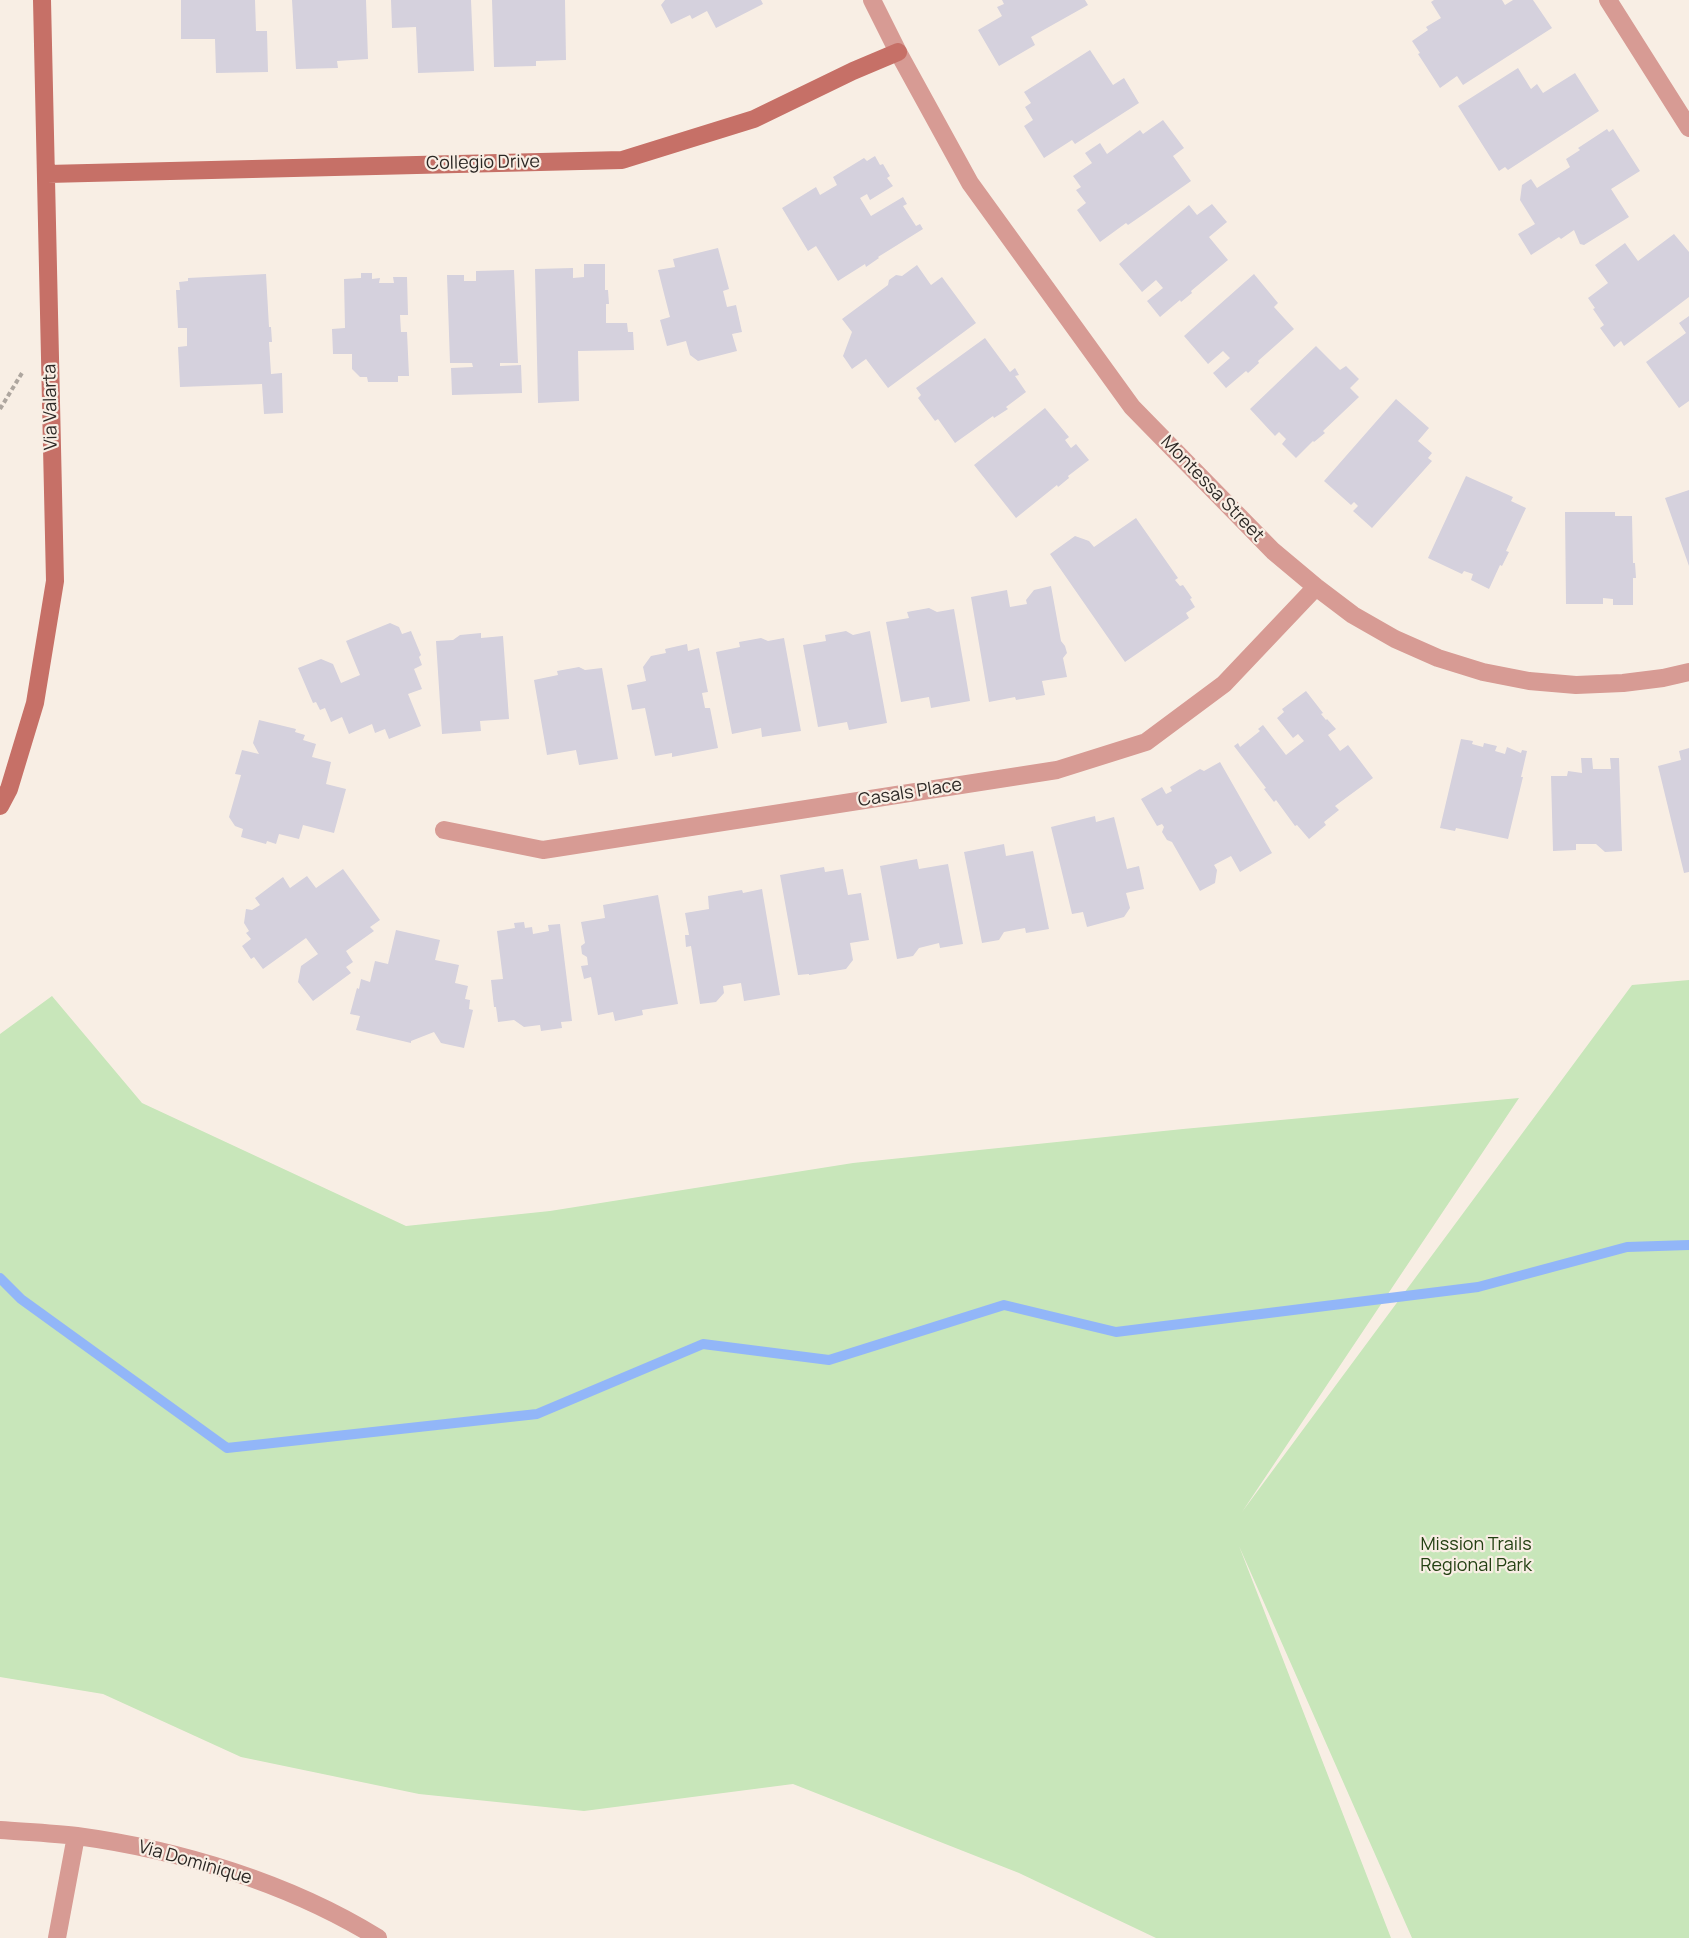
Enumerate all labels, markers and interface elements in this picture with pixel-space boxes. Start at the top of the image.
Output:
street label: Collegio Drive [426,151,540,175]
street label: Via Valarta [39,364,63,450]
street label: Montessa Street [1156,431,1268,547]
street label: Casals Place [857,774,963,812]
park label: Mission Trails Regional Park [1420,1534,1532,1576]
street label: Via Dominique [136,1836,254,1890]

